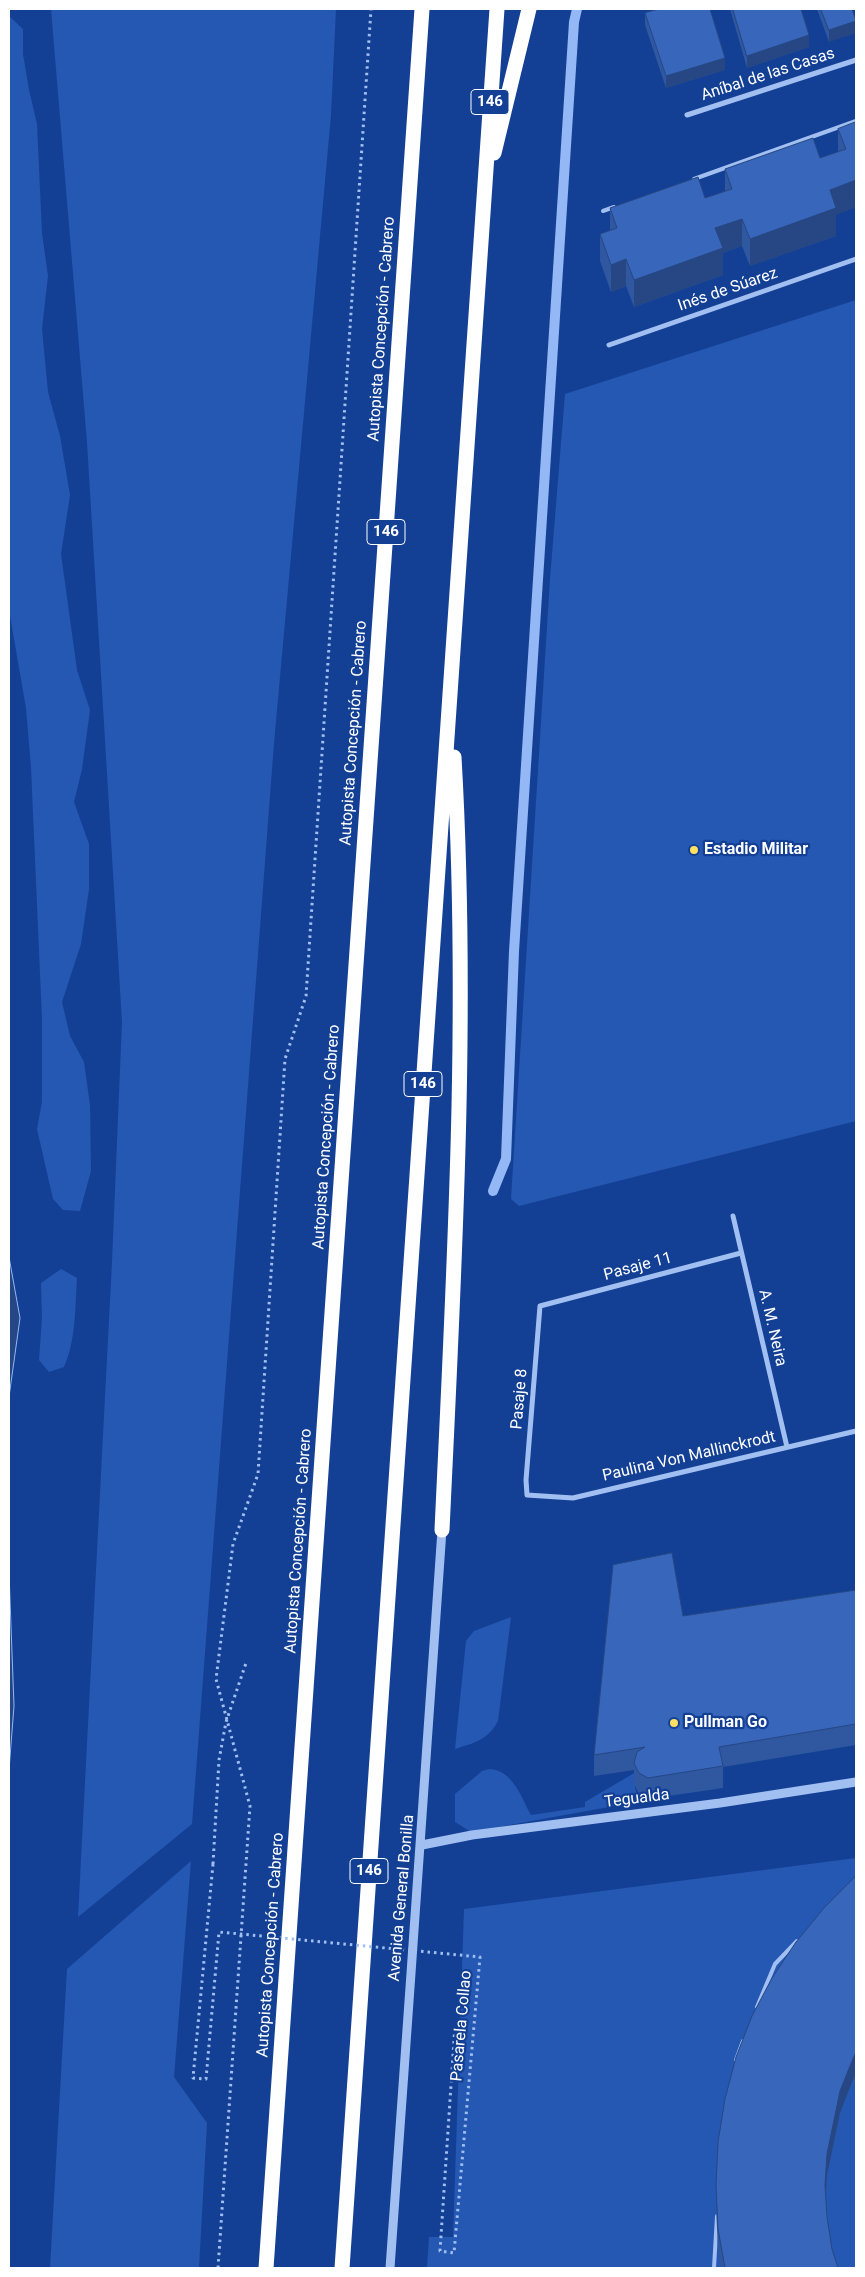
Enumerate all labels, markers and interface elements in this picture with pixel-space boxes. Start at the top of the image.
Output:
street label: Aníbal de las Casas [699,44,837,106]
road number: 146 [471,90,509,114]
street label: Autopista Concepción - Cabrero [365,216,399,442]
street label: Inés de Súarez [676,264,780,316]
road number: 146 [367,520,405,544]
street label: Autopista Concepción - Cabrero [337,620,371,846]
place label: Estadio Militar [704,840,808,860]
marker: Estadio Militar [688,844,700,856]
street label: Autopista Concepción - Cabrero [310,1024,344,1250]
road number: 146 [404,1072,442,1096]
street label: Pasaje 11 [602,1249,674,1285]
street label: A. M. Neira [754,1288,790,1368]
street label: Pasaje 8 [508,1368,532,1430]
street label: Autopista Concepción - Cabrero [282,1428,316,1654]
street label: Paulina Von Mallinckrodt [601,1428,777,1486]
place label: Pullman Go [684,1713,767,1733]
marker: Pullman Go [668,1717,680,1729]
street label: Tegualda [603,1785,671,1813]
street label: Avenida General Bonilla [385,1814,419,1982]
street label: Autopista Concepción - Cabrero [254,1832,288,2058]
road number: 146 [350,1858,388,1884]
street label: Pasarela Collao [448,1970,476,2082]

